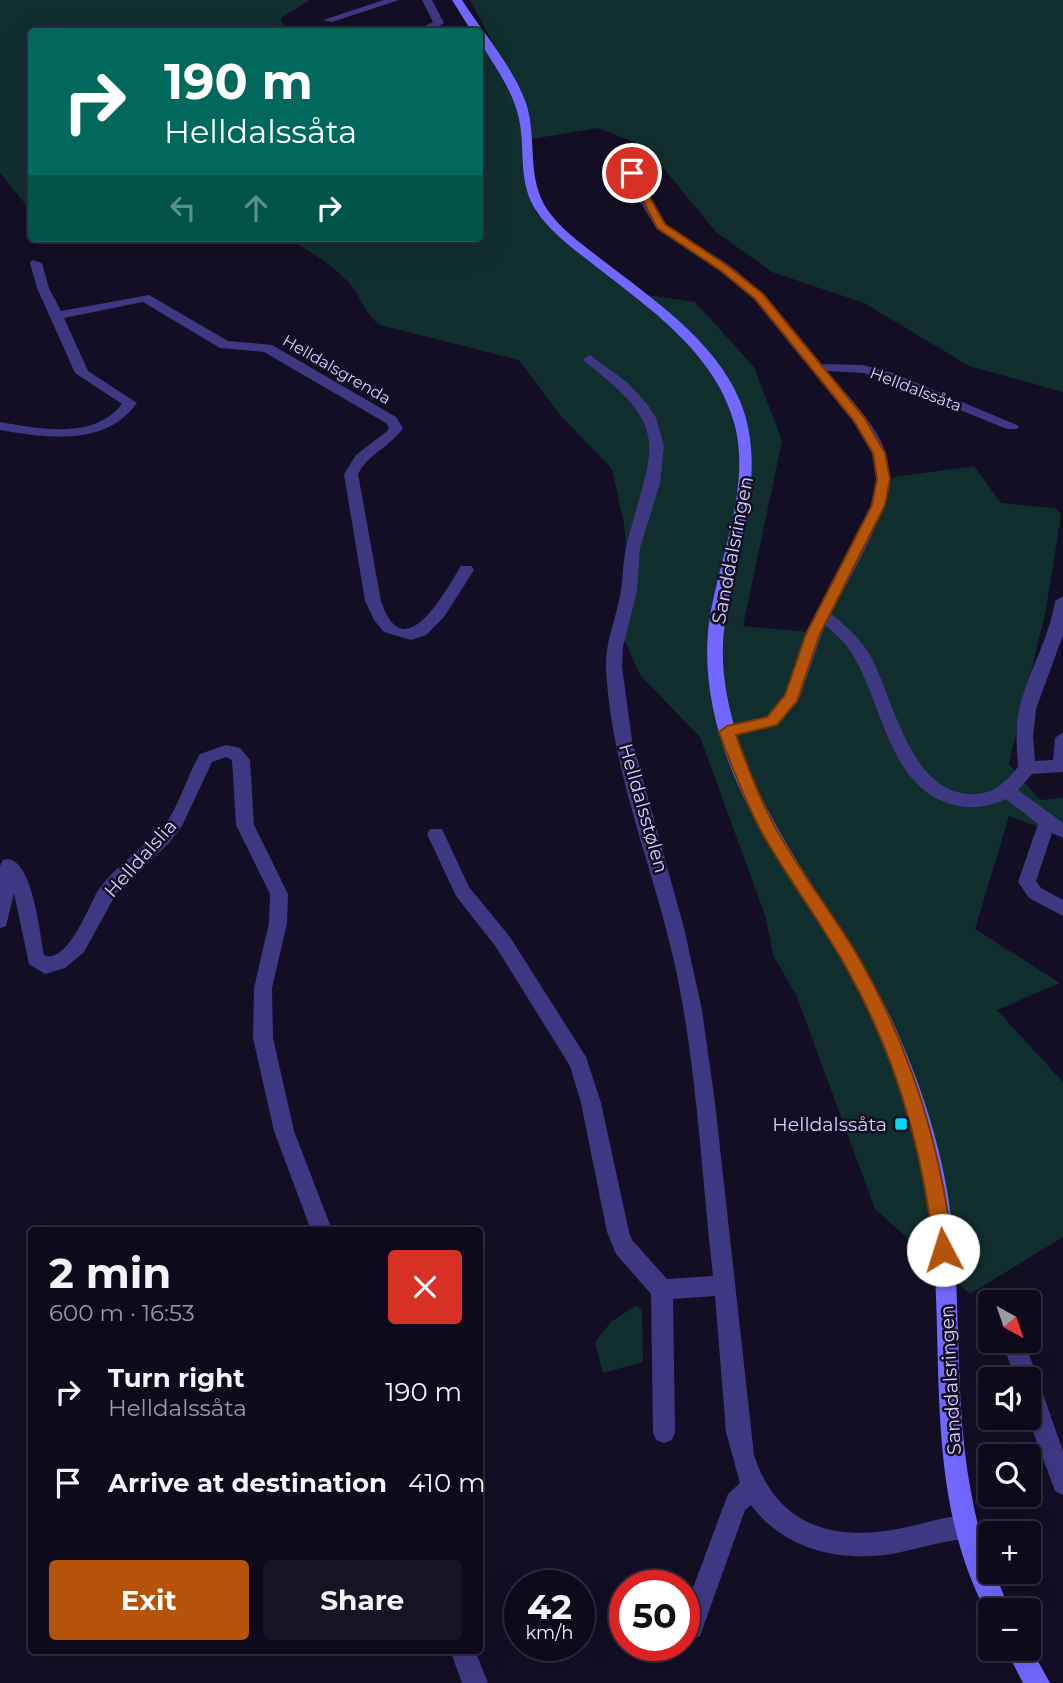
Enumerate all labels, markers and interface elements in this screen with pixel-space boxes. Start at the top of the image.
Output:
text: 190 m [164,52,313,111]
icon: right [49,56,140,147]
text: Helldalssåta [164,112,357,151]
pin [602,143,662,203]
icon: arrive [613,154,651,192]
icon: left [164,189,202,227]
icon: ahead [237,189,275,227]
icon: right [310,189,348,227]
street label: Helldalsgrenda [279,331,394,408]
street label: Helldalssåta [867,363,964,416]
street label: Sanddalsringen [707,474,758,626]
street label: Helldalsstølen [614,741,673,876]
street label: Helldalslia [99,815,181,902]
place label: Helldalssåta [772,1113,887,1136]
marker: Helldalssåta [893,1116,909,1132]
position arrow [906,1213,980,1287]
text: 2 min [49,1247,171,1299]
button: close [388,1250,462,1324]
north arrow [978,1290,1041,1353]
map controls [978,1290,1041,1661]
text: 600 m · 16:53 [49,1299,195,1327]
street label: Sanddalsringen [935,1305,966,1455]
text: Turn right [108,1362,244,1394]
button: sound [978,1367,1041,1430]
icon: right [49,1373,87,1411]
text: 190 m [385,1376,462,1408]
text: Helldalssåta [108,1394,247,1422]
button: search [978,1444,1041,1507]
icon: arrive [49,1464,87,1502]
text: Arrive at destination [108,1467,387,1499]
text: 410 m [408,1467,486,1499]
button: + [978,1521,1041,1584]
button: Exit [49,1560,249,1640]
button: Share [263,1560,462,1640]
speed limit sign: 50 [609,1570,700,1661]
text: 42 [527,1585,572,1628]
button: − [978,1598,1041,1661]
text: km/h [525,1622,574,1644]

